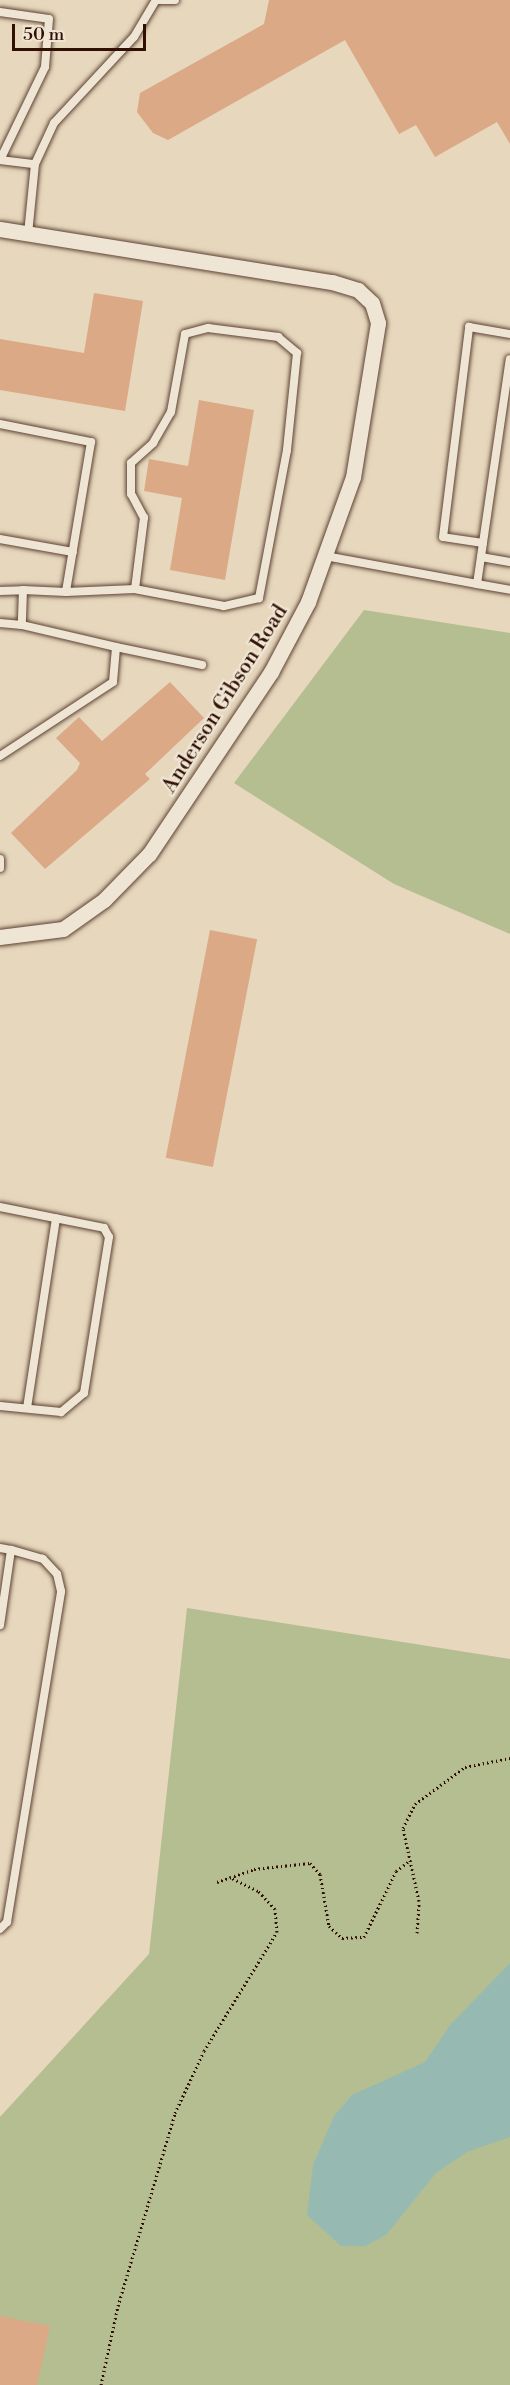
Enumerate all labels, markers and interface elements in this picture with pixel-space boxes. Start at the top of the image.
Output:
scale bar [15,12,148,50]
text: 50 m [23,23,64,46]
street label: Anderson Gibson Road [157,600,293,798]

